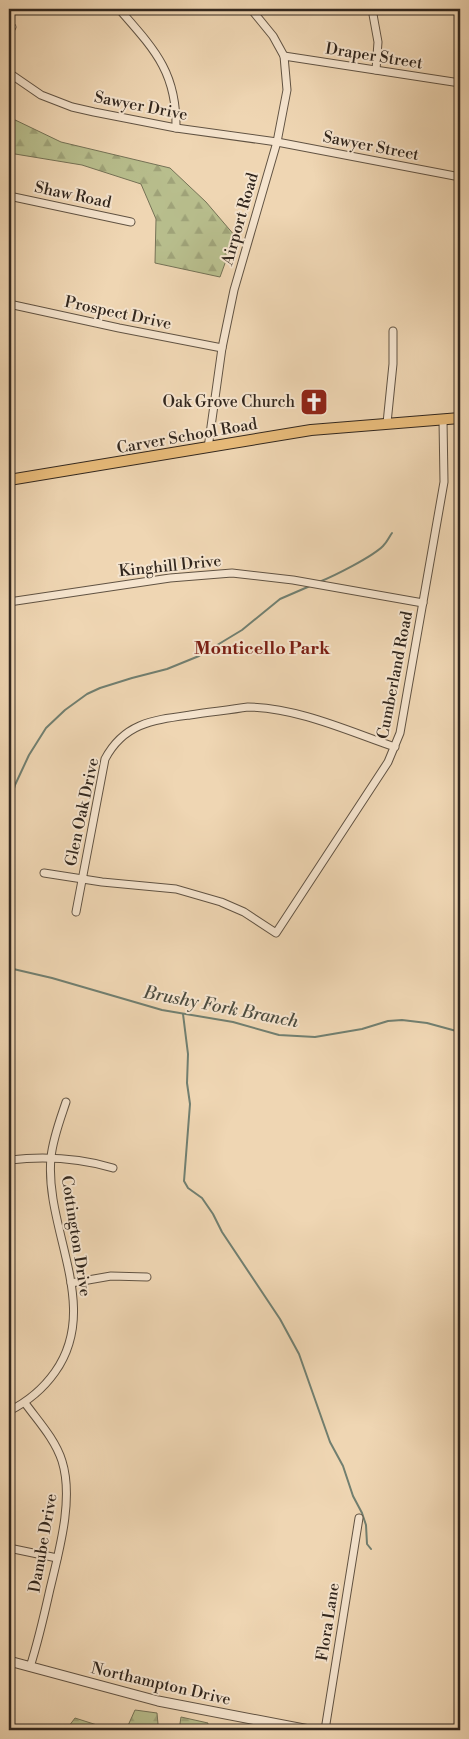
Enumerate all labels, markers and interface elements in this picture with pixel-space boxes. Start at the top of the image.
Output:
street label: Draper Street [324,38,424,74]
street label: Sawyer Drive [93,87,189,125]
street label: Sawyer Street [321,127,421,165]
street label: Airport Road [217,170,263,269]
street label: Shaw Road [33,177,113,213]
street label: Prospect Drive [63,292,173,334]
church icon: Oak Grove Church [299,387,329,417]
place label: Oak Grove Church [163,392,295,412]
street label: Carver School Road [115,414,259,458]
street label: Kinghill Drive [118,551,222,581]
street label: Cumberland Road [373,609,417,741]
district label: Monticello Park [194,637,331,660]
street label: Glen Oak Drive [61,756,103,868]
water label: Brushy Fork Branch [141,981,301,1033]
street label: Cottington Drive [57,1174,95,1298]
street label: Danube Drive [24,1492,62,1594]
street label: Flora Lane [312,1582,344,1662]
street label: Northampton Drive [89,1658,233,1710]

